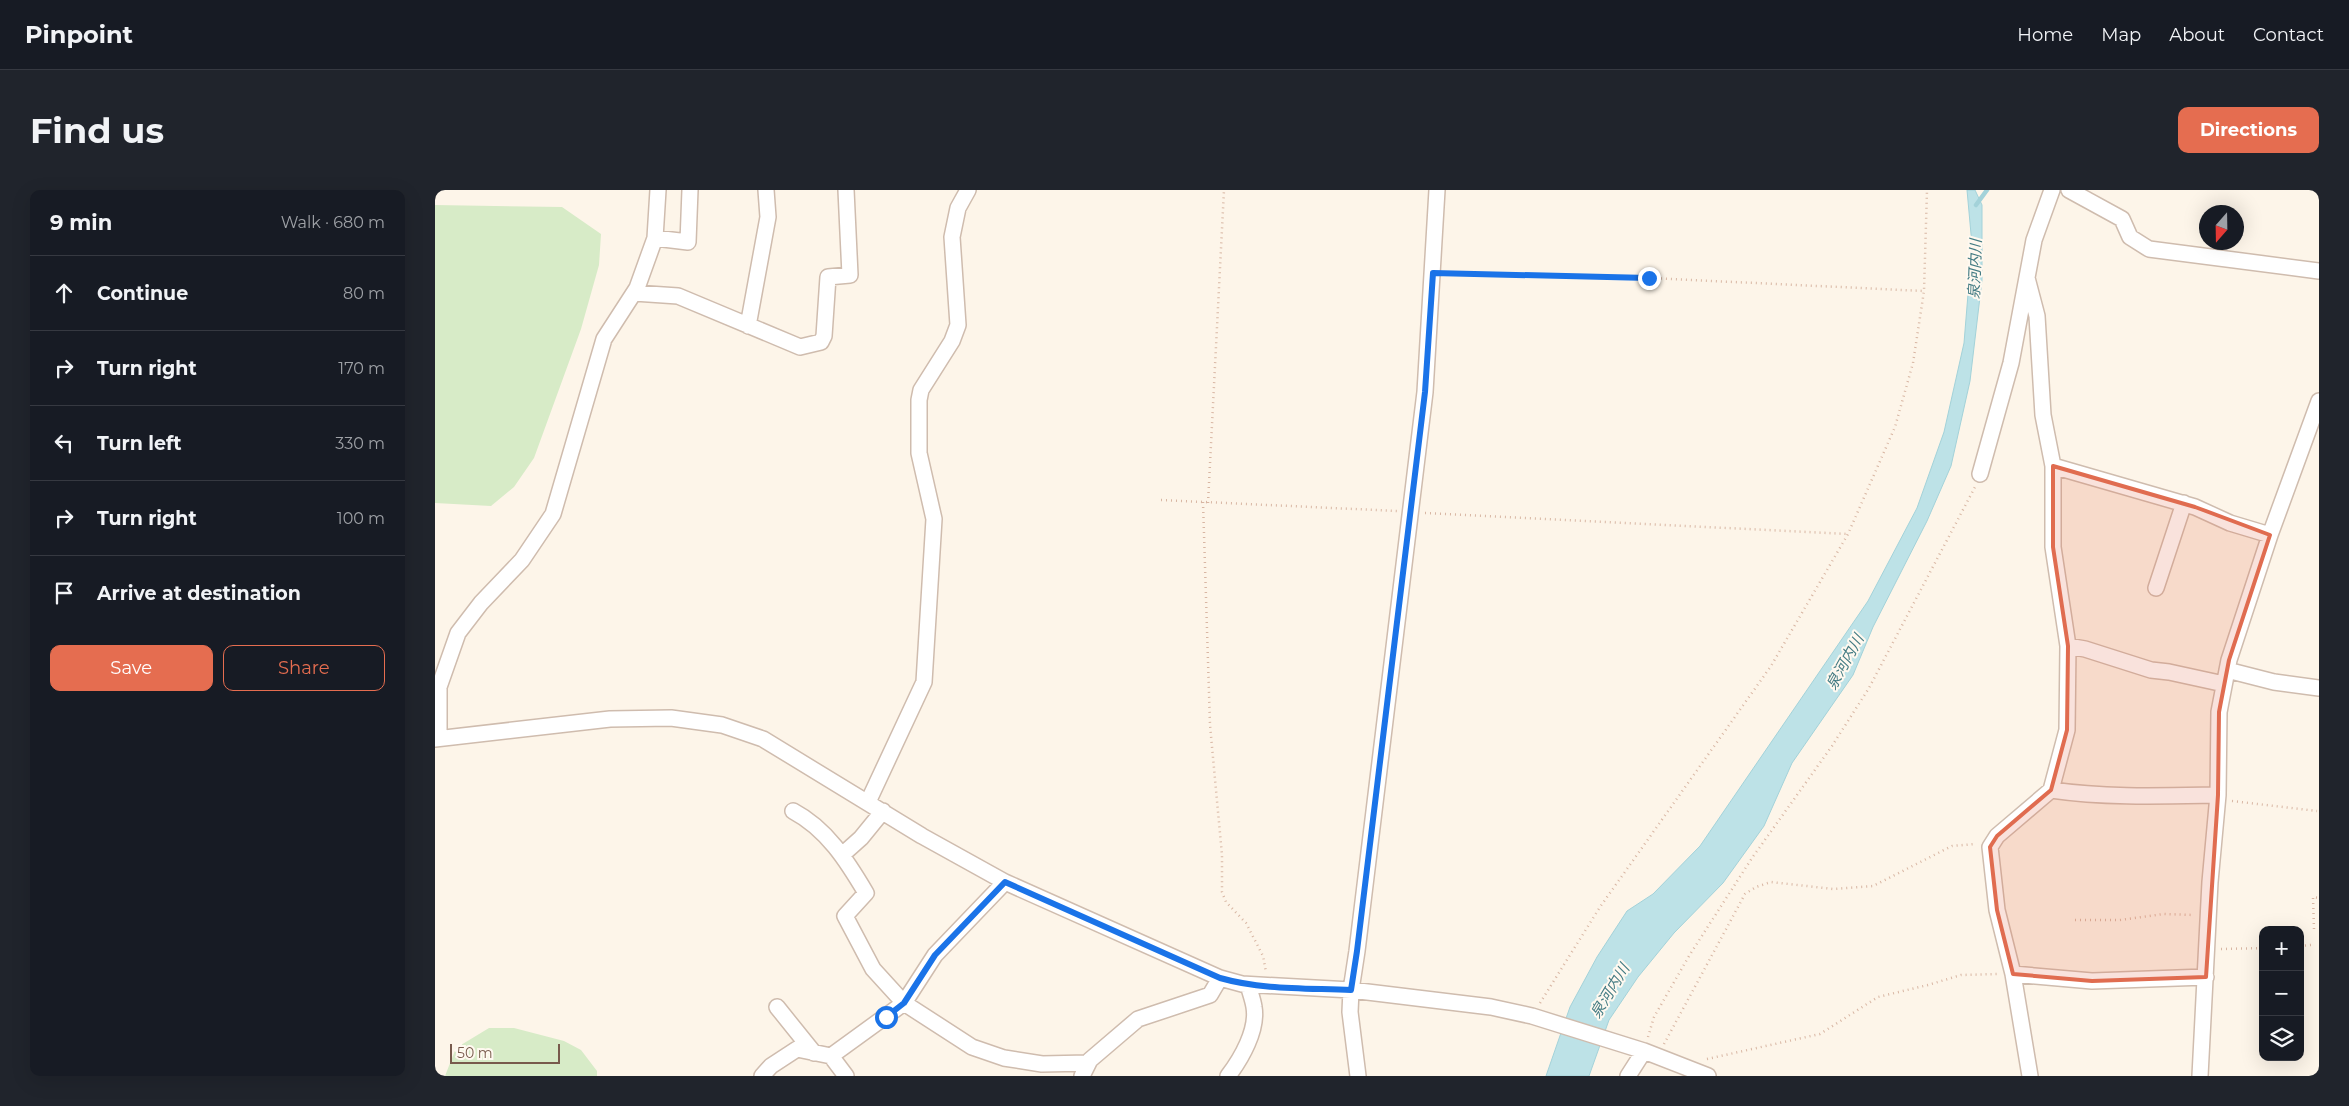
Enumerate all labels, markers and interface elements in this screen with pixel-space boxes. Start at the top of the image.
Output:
text: Pinpoint [25,20,133,49]
text: Home [2017,24,2073,46]
text: Map [2101,24,2141,46]
text: About [2169,24,2225,46]
text: Contact [2253,24,2324,46]
button: Directions [2178,107,2319,153]
text: Find us [30,109,164,152]
north arrow [2199,205,2244,250]
text: 9 min [50,210,112,235]
text: Walk · 680 m [281,213,385,232]
water label: 泉河内川 [1964,237,1985,299]
route end [1638,267,1661,290]
icon: ahead [50,279,78,307]
text: Continue [97,282,188,305]
text: 80 m [343,284,385,303]
icon: right [50,354,78,382]
text: Turn right [97,357,197,380]
text: 170 m [338,359,385,378]
icon: left [50,429,78,457]
text: Turn left [97,432,182,455]
text: 330 m [335,434,385,453]
icon: right [50,504,78,532]
text: Turn right [97,507,197,530]
text: 100 m [337,509,385,528]
icon: arrive [50,579,78,607]
text: Arrive at destination [97,582,301,605]
water label: 泉河内川 [1822,629,1868,693]
button: Save [50,645,213,691]
button: Share [223,645,385,691]
map controls [2259,926,2304,1061]
button: + [2259,926,2304,971]
water label: 泉河内川 [1586,958,1634,1021]
button: − [2259,971,2304,1016]
route start [875,1006,898,1029]
button: layers [2259,1016,2304,1061]
scale bar [450,1041,560,1064]
text: 50 m [457,1044,493,1062]

